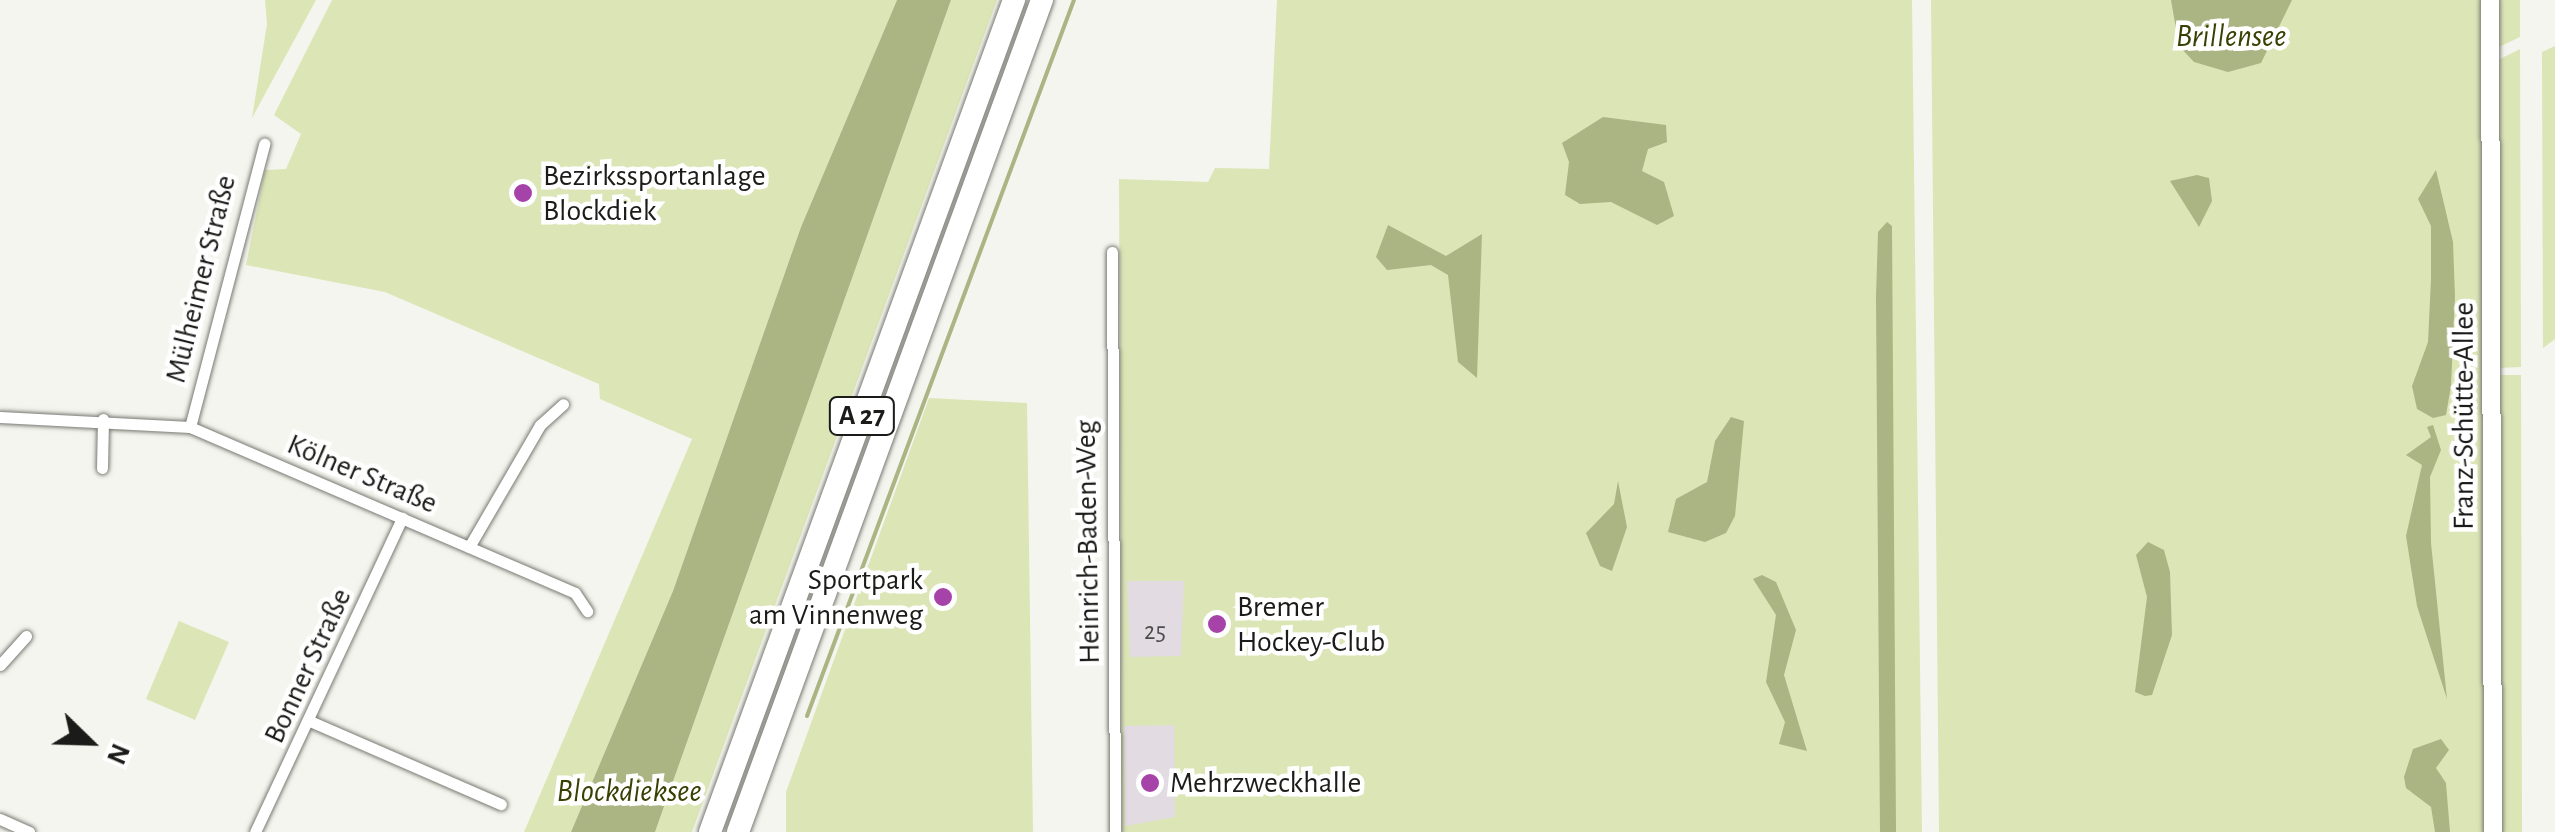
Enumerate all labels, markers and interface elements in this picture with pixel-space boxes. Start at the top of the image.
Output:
water label: Brillensee [2176,17,2286,55]
place label: Bezirkssportanlage Blockdiek [543,158,766,228]
street label: Mülheimer Straße [158,172,244,386]
marker: Bezirkssportanlage Blockdiek [512,182,534,204]
street label: Franz-Schütte-Allee [2446,302,2482,530]
road number: A 27 [827,393,897,439]
street label: Heinrich-Baden-Weg [1068,420,1108,664]
street label: Kölner Straße [282,426,442,522]
place label: Sportpark am Vinnenweg [749,562,923,632]
street label: Bonner Straße [256,583,360,749]
marker: Sportpark am Vinnenweg [932,586,954,608]
place label: Bremer Hockey-Club [1237,589,1385,660]
marker: Bremer Hockey-Club [1206,613,1228,635]
house number: 25 [1144,617,1166,647]
north arrow [40,692,140,792]
text: N [101,739,134,768]
place label: Mehrzweckhalle [1170,765,1361,801]
water label: Blockdieksee [556,772,702,810]
marker: Mehrzweckhalle [1139,772,1161,794]

